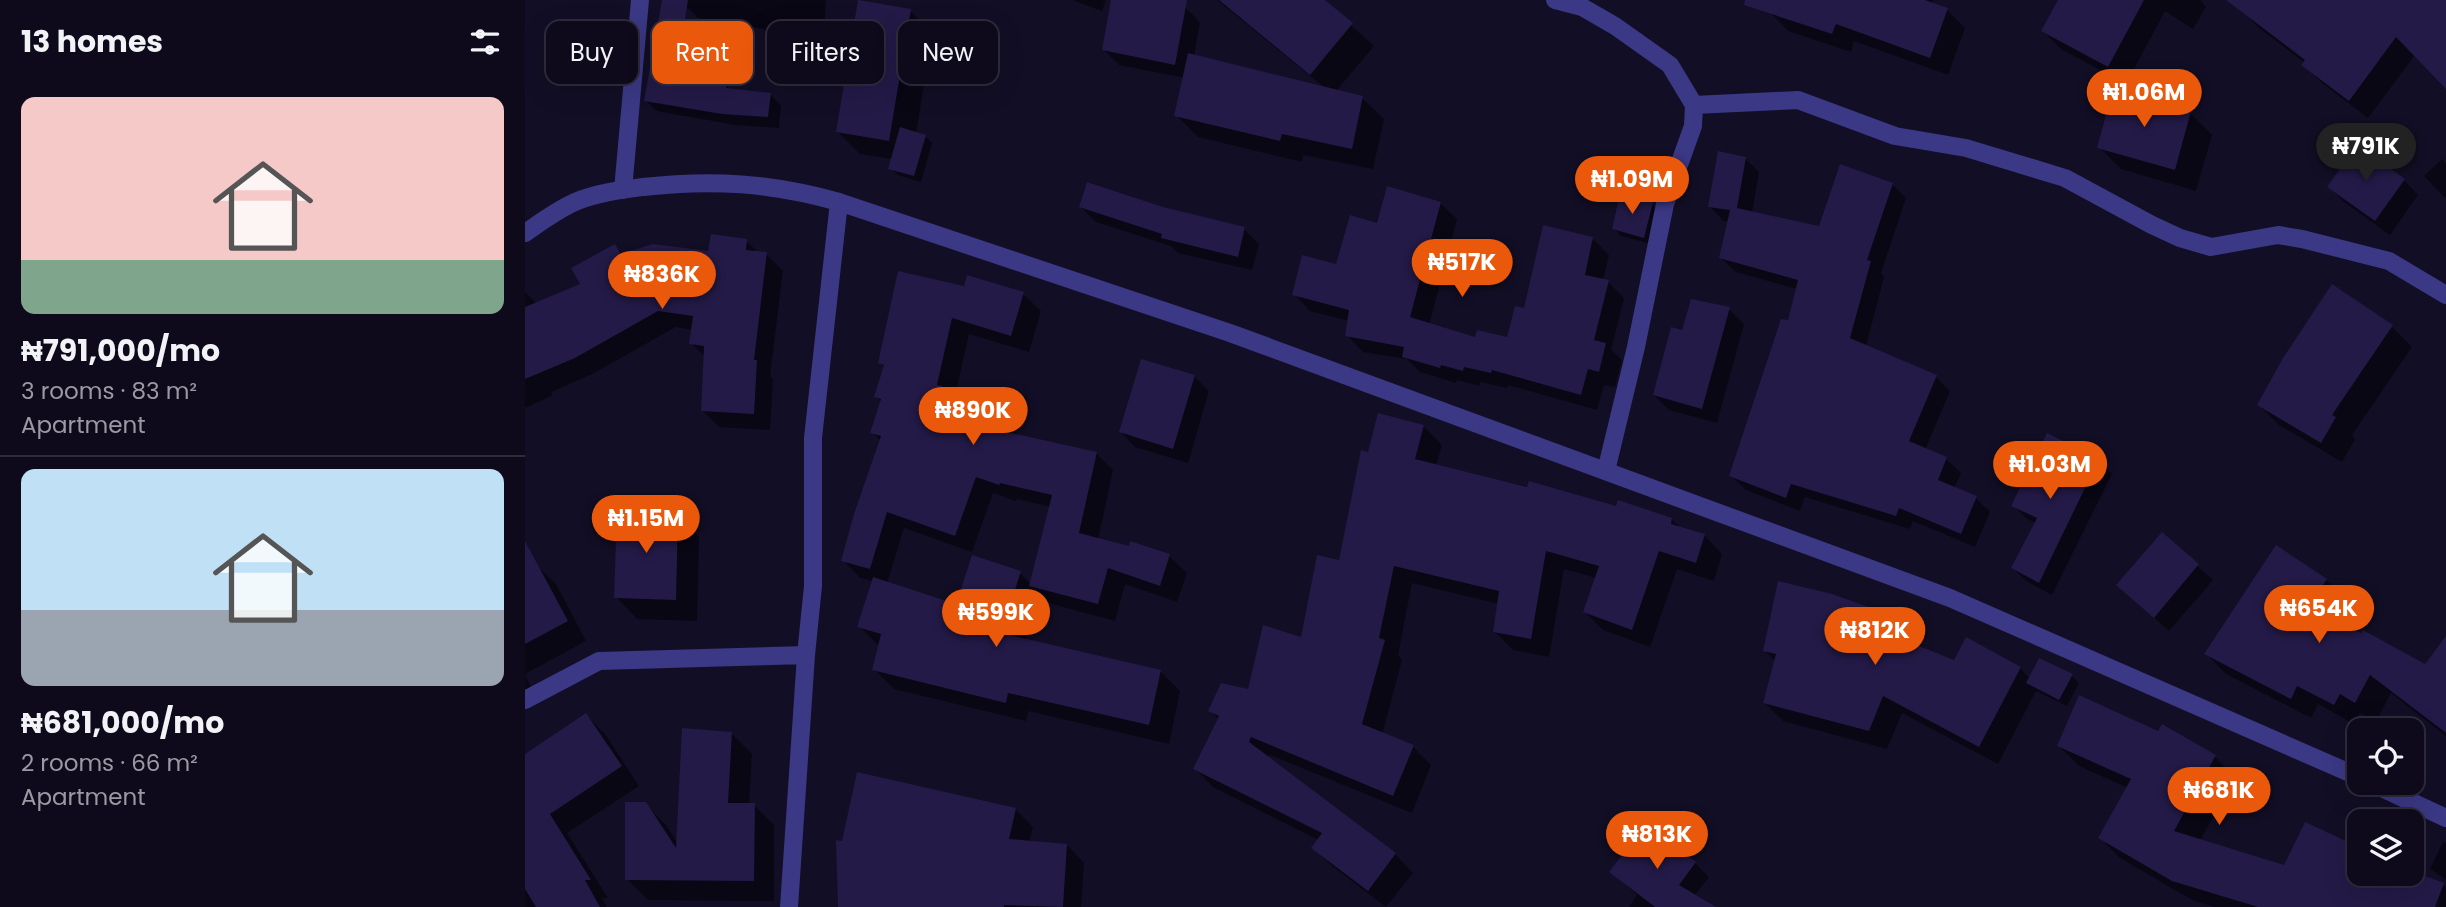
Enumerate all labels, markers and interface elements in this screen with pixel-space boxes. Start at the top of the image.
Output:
text: 13 homes [21,20,163,63]
chip: Buy [546,21,638,84]
chip: Rent [652,21,753,84]
chip: Filters [767,21,884,84]
chip: New [898,21,998,84]
icon: filters [466,23,504,61]
pin: ₦1.06M [2087,69,2201,129]
text: ₦1.06M [2103,76,2185,108]
pin: ₦791K [2317,124,2415,183]
text: ₦791K [2332,130,2400,162]
icon: home [200,143,326,269]
pin: ₦1.09M [1575,156,1689,216]
text: ₦1.09M [1591,163,1673,195]
pin: ₦517K [1413,240,1511,299]
text: ₦517K [1428,246,1496,278]
pin: ₦836K [613,252,711,311]
text: ₦836K [624,258,700,290]
text: ₦791,000/mo [21,329,220,372]
text: 3 rooms · 83 m² [21,375,197,407]
pin: ₦890K [924,388,1022,447]
text: ₦890K [935,394,1011,426]
text: Apartment [21,409,146,441]
pin: ₦1.03M [1993,442,2107,501]
text: ₦1.03M [2009,448,2091,480]
pin: ₦1.15M [589,496,703,555]
text: ₦1.15M [608,502,684,534]
icon: home [200,515,326,641]
pin: ₦654K [2270,586,2368,645]
pin: ₦599K [947,590,1045,649]
text: ₦654K [2280,592,2358,624]
text: ₦599K [958,596,1034,628]
pin: ₦812K [1826,608,1924,667]
text: ₦812K [1840,614,1910,646]
text: ₦681,000/mo [21,701,224,744]
map controls [2347,718,2424,886]
button: locate [2347,718,2424,795]
text: 2 rooms · 66 m² [21,747,198,779]
pin: ₦681K [2170,768,2268,827]
text: ₦681K [2184,774,2254,806]
text: Apartment [21,781,146,813]
button: layers [2347,809,2424,886]
pin: ₦813K [1608,812,1706,871]
text: ₦813K [1622,818,1692,850]

